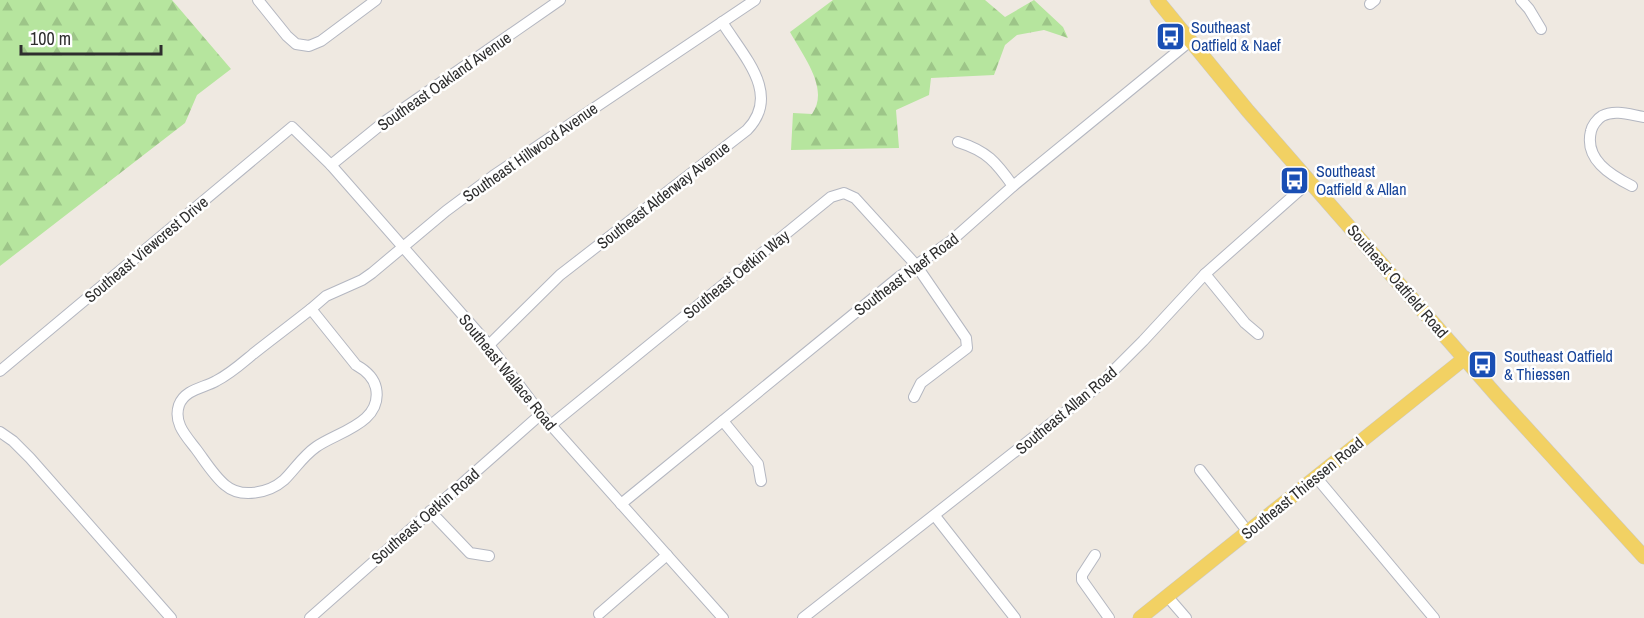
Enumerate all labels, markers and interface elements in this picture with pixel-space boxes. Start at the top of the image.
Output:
place label: Southeast Oatfield & Naef [1191,16,1281,56]
scale bar [21,18,160,56]
bus stop icon: Southeast Oatfield & Naef [1154,20,1186,52]
text: 100 m [30,26,71,51]
street label: Southeast Oakland Avenue [373,26,515,136]
street label: Southeast Hillwood Avenue [458,97,602,207]
street label: Southeast Alderway Avenue [592,136,734,254]
place label: Southeast Oatfield & Allan [1316,160,1406,200]
bus stop icon: Southeast Oatfield & Allan [1279,164,1311,196]
street label: Southeast Viewcrest Drive [80,191,212,307]
street label: Southeast Oatfield Road [1343,220,1453,342]
street label: Southeast Oetkin Way [678,224,794,324]
street label: Southeast Naef Road [849,227,963,321]
street label: Southeast Wallace Road [454,309,562,435]
place label: Southeast Oatfield & Thiessen [1504,345,1613,385]
bus stop icon: Southeast Oatfield & Thiessen [1467,349,1499,381]
street label: Southeast Allan Road [1011,361,1121,459]
street label: Southeast Thiessen Road [1236,432,1368,544]
street label: Southeast Oetkin Road [366,463,484,569]

